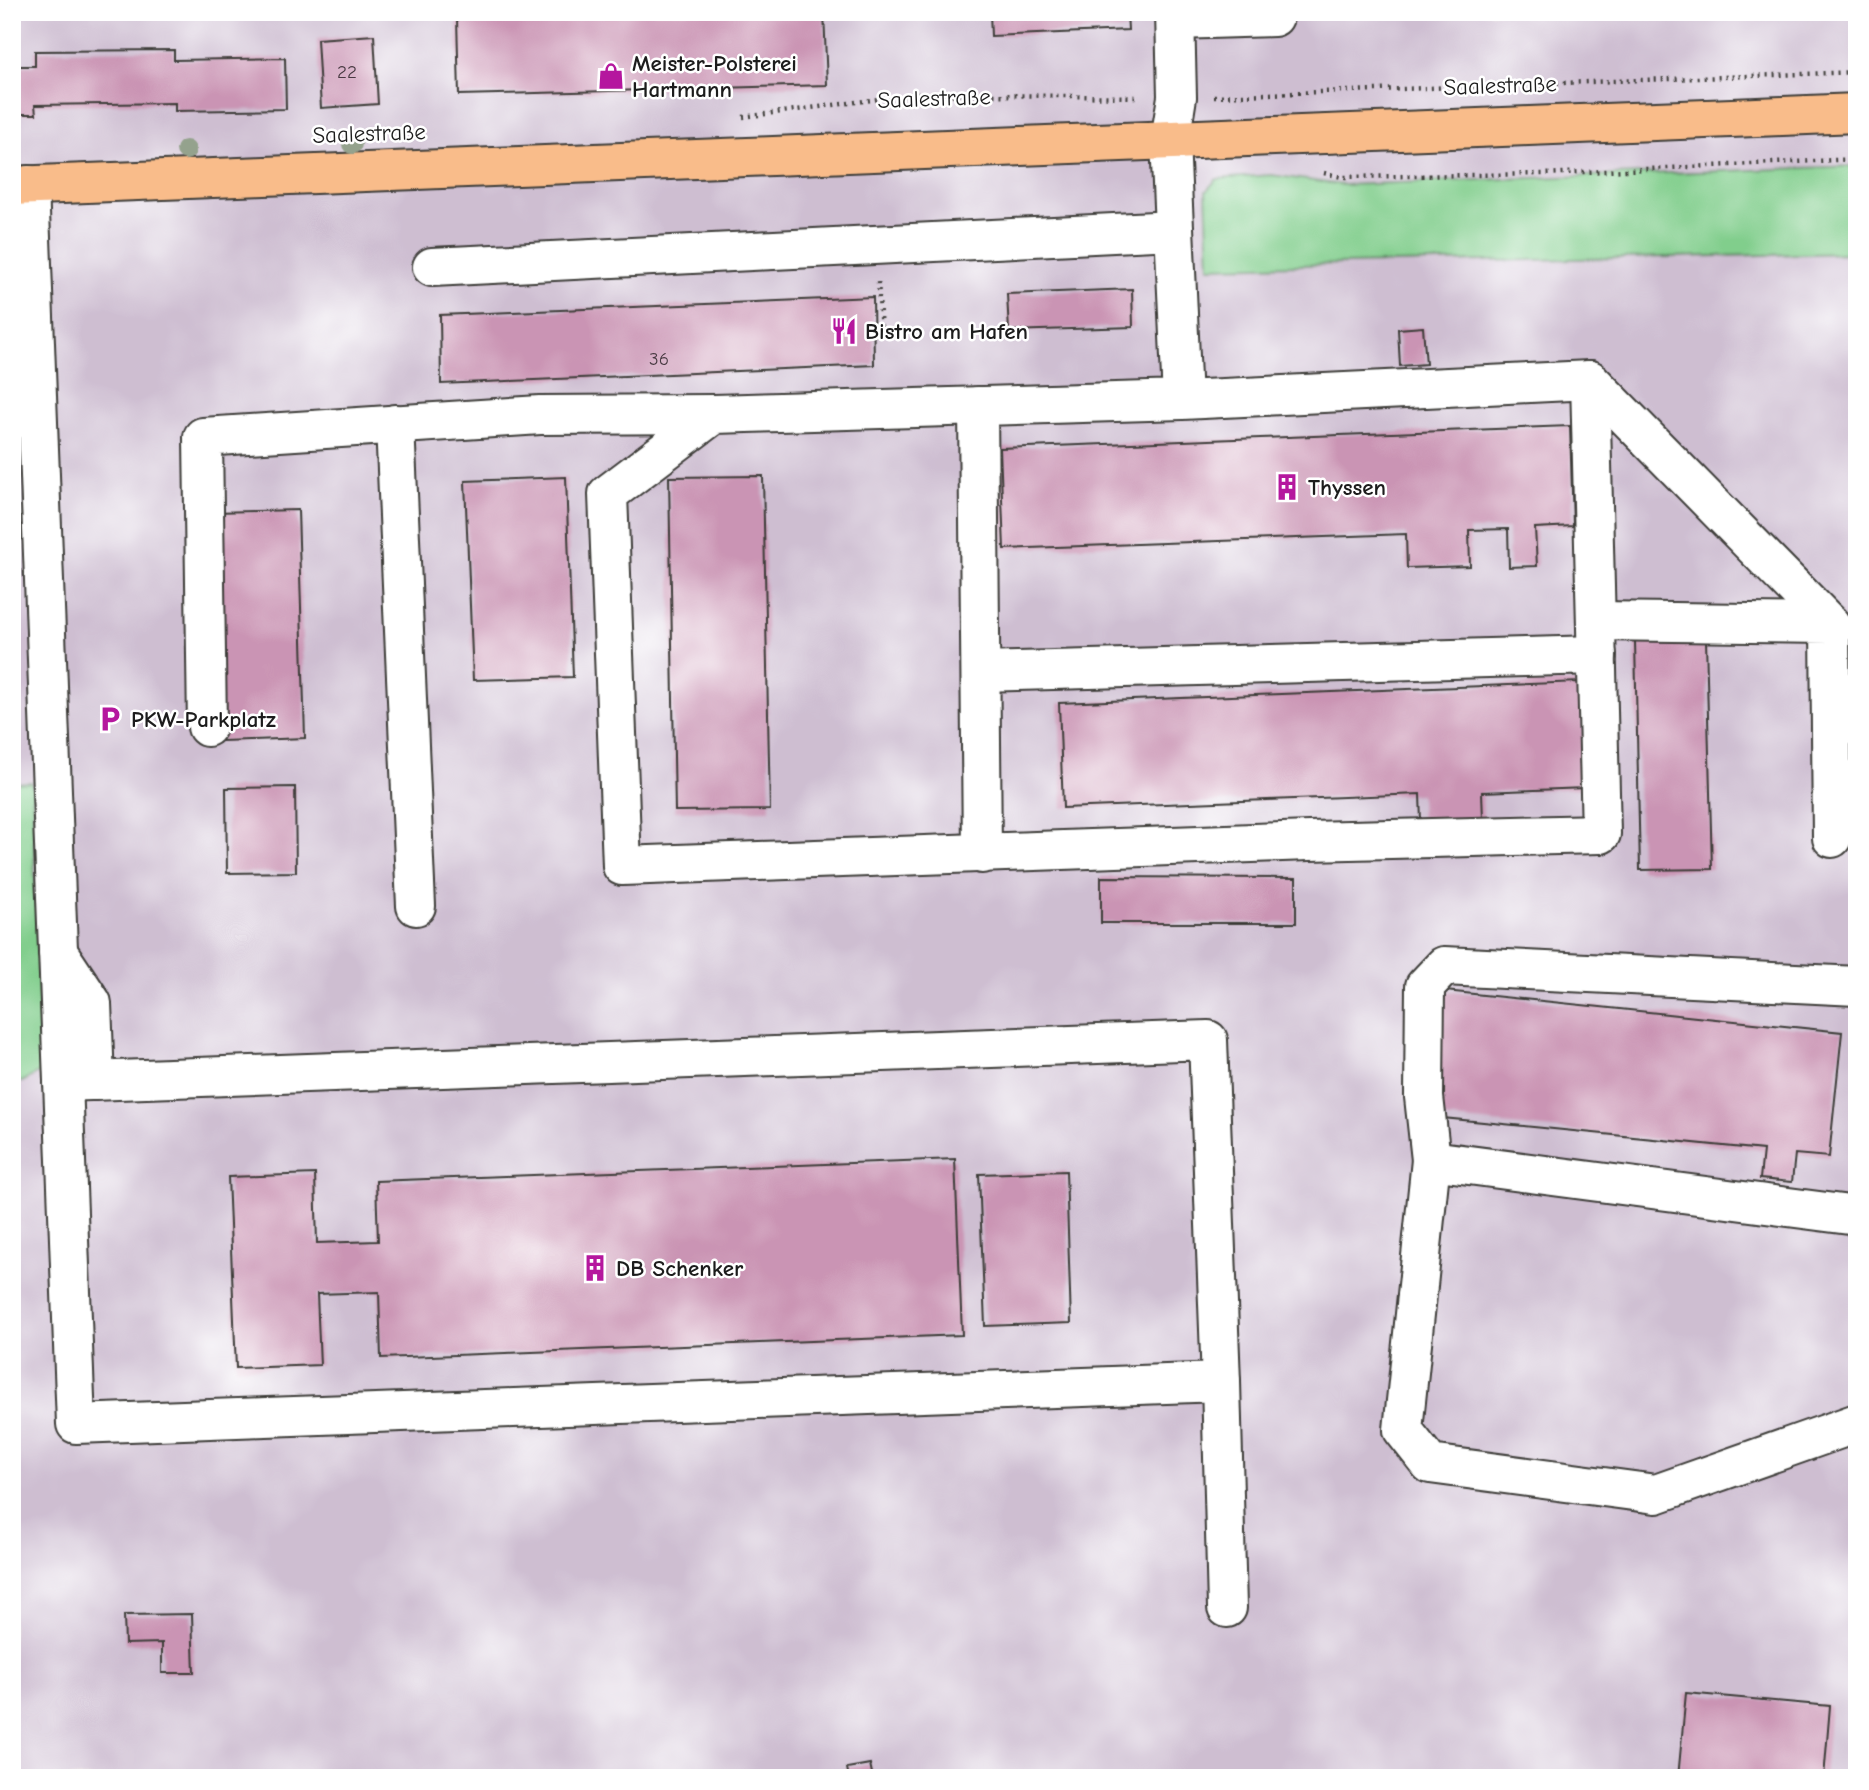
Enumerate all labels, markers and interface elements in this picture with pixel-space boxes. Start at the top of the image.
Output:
place label: Meister-Polsterei Hartmann [632,50,797,103]
house number: 22 [337,61,357,83]
shop icon: Meister-Polsterei Hartmann [596,61,626,91]
street label: Saalestraße [1443,70,1557,101]
street label: Saalestraße [877,83,991,114]
street label: Saalestraße [312,118,426,149]
restaurant icon: Bistro am Hafen [829,316,859,346]
place label: Bistro am Hafen [865,318,1028,345]
house number: 36 [649,348,669,370]
building icon: Thyssen [1272,472,1302,502]
place label: Thyssen [1308,474,1386,501]
parking icon: PKW-Parkplatz [95,704,125,734]
place label: PKW-Parkplatz [131,706,276,733]
building icon: DB Schenker [580,1253,610,1283]
place label: DB Schenker [616,1255,744,1282]

